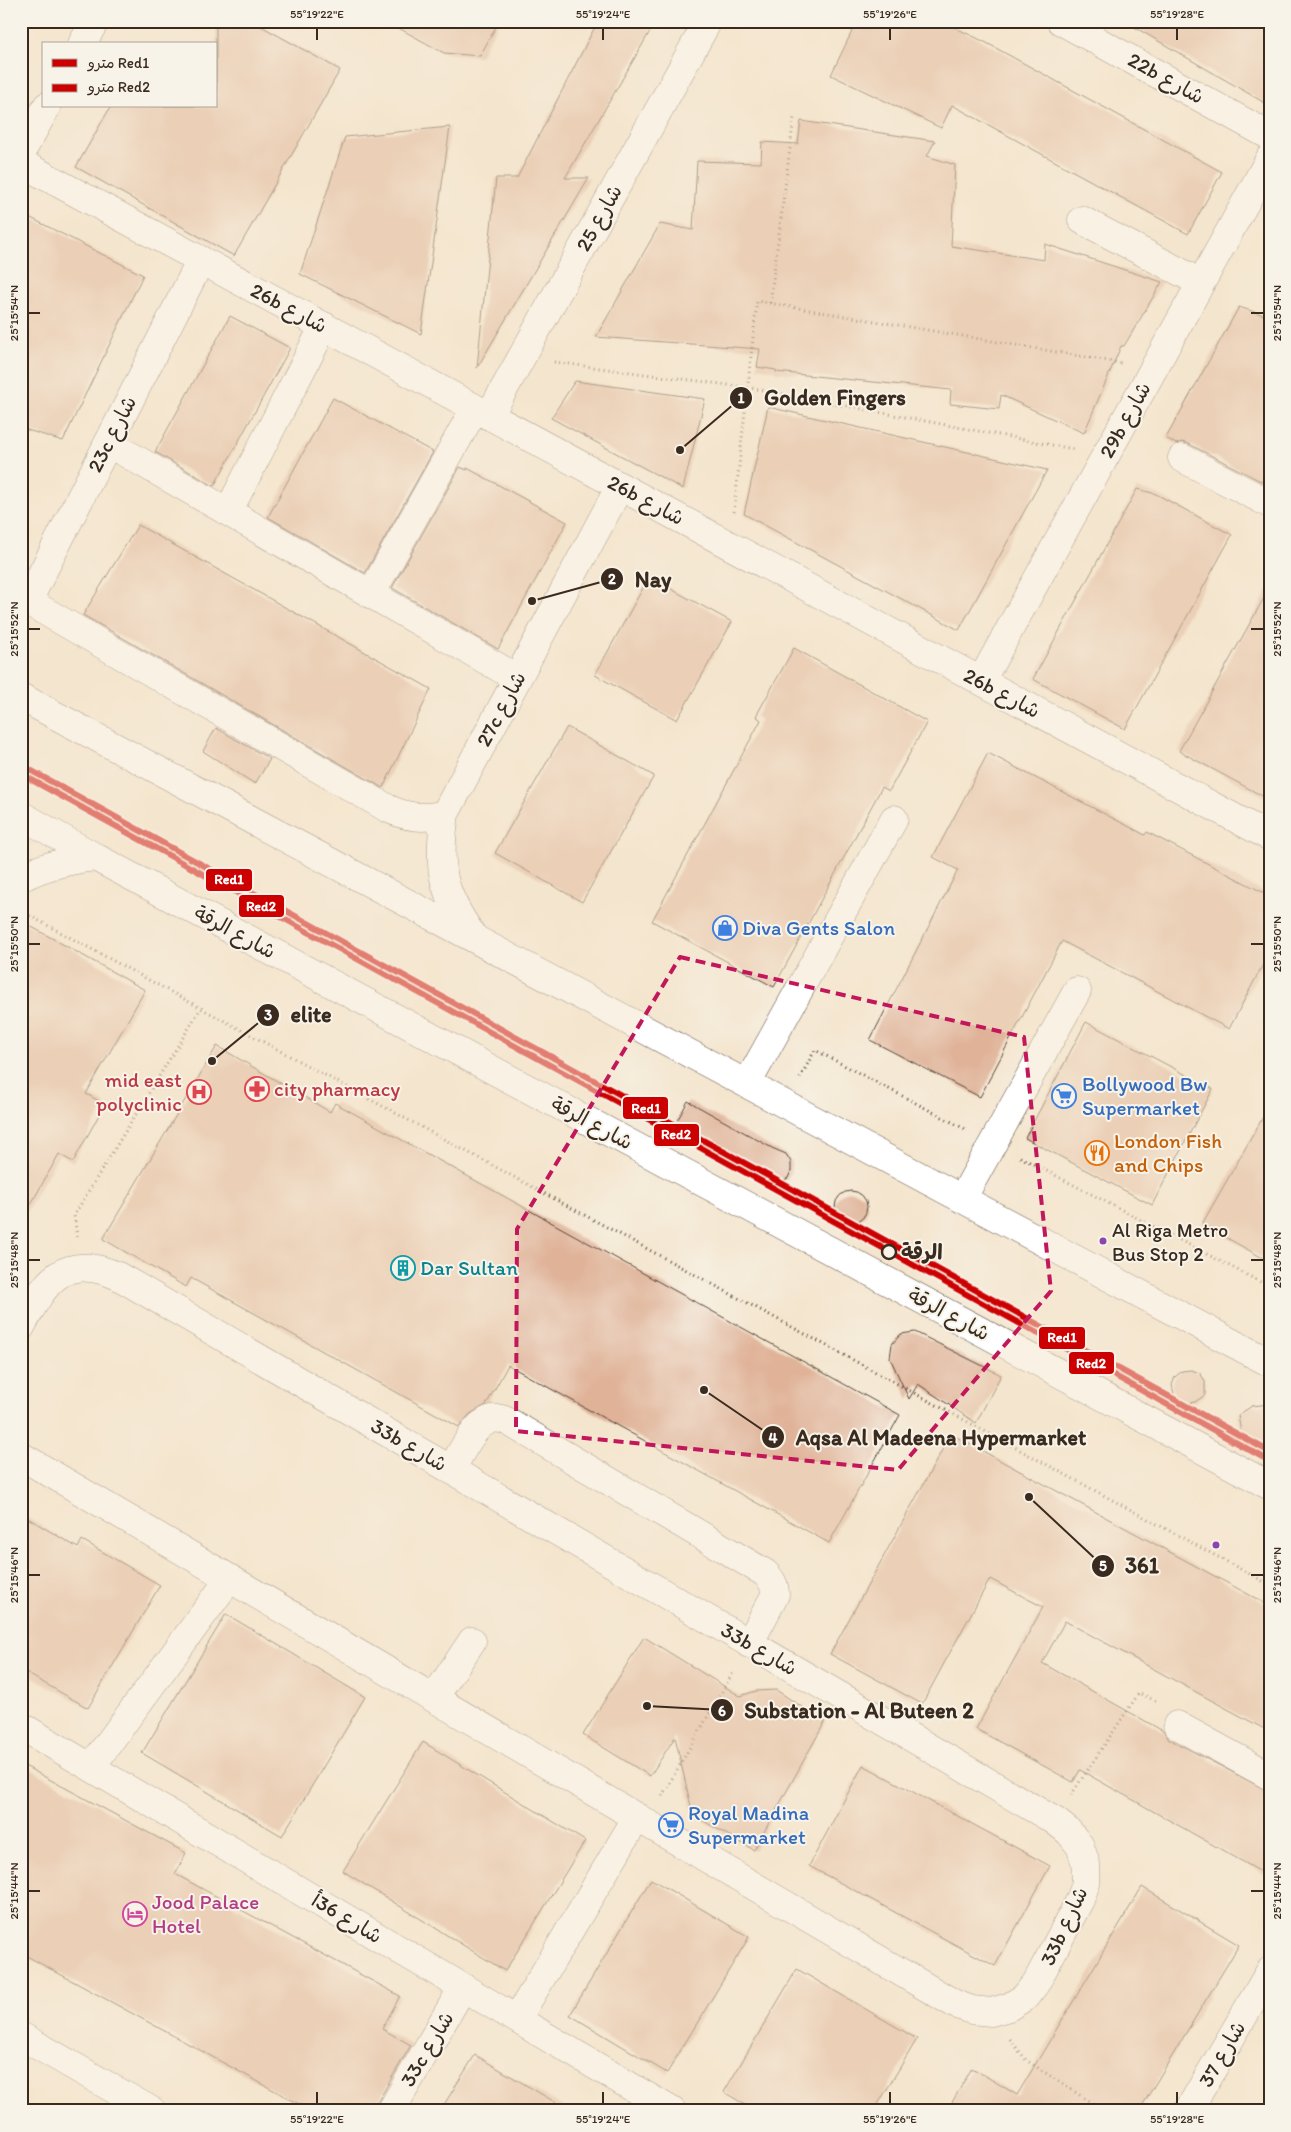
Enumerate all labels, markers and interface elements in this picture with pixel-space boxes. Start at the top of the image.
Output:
text: 55°19'22"E [290,7,344,21]
text: 55°19'24"E [576,7,631,21]
text: 55°19'26"E [863,7,917,21]
text: 55°19'28"E [1150,7,1204,21]
legend [42,42,218,108]
street label: 22b شارع [1122,46,1209,111]
text: مترو Red1 [87,54,149,72]
text: مترو Red2 [87,78,150,96]
street label: شارع 25 [570,180,630,257]
street label: 26b شارع [245,277,332,341]
text: 25°15'54"N [7,285,21,341]
text: 25°15'54"N [1270,285,1284,341]
street label: 29b شارع [1093,377,1158,464]
callout: Golden Fingers [729,379,916,416]
text: Golden Fingers [764,384,906,411]
text: 1 [738,389,745,407]
street label: 23c شارع [82,391,144,478]
street label: 26b شارع [602,469,689,533]
callout: Nay [600,561,681,598]
text: Nay [635,566,672,593]
text: 2 [608,570,616,588]
text: 25°15'52"N [7,601,21,657]
text: 25°15'52"N [1270,601,1284,657]
street label: 26b شارع [958,662,1045,726]
street label: 27c شارع [470,667,533,752]
line badge: Red1 [205,868,253,892]
text: Red1 [214,871,244,888]
line badge: Red2 [238,894,285,918]
text: Red2 [246,898,277,915]
street label: شارع الرقة [189,900,280,966]
shop icon: Diva Gents Salon [712,915,738,941]
place label: Diva Gents Salon [742,915,895,940]
text: 25°15'50"N [7,916,21,972]
text: 25°15'50"N [1270,916,1284,972]
callout: elite [255,996,341,1033]
text: elite [290,1001,332,1028]
text: 3 [264,1006,272,1024]
place label: mid east polyclinic [96,1067,182,1116]
place label: Bollywood Bw Supermarket [1082,1071,1208,1120]
pharmacy icon: city pharmacy [244,1076,270,1102]
place label: city pharmacy [274,1076,400,1101]
hospital icon: mid east polyclinic [186,1079,212,1105]
supermarket icon: Bollywood Bw Supermarket [1051,1083,1077,1109]
street label: شارع الرقة [546,1091,637,1157]
line badge: Red1 [622,1096,669,1120]
text: Red1 [631,1100,661,1117]
line badge: Red2 [653,1123,700,1147]
text: Red2 [661,1126,692,1143]
place label: London Fish and Chips [1114,1128,1222,1177]
restaurant icon: London Fish and Chips [1084,1140,1110,1166]
place label: Al Riga Metro Bus Stop 2 [1112,1218,1228,1266]
text: 25°15'48"N [7,1232,21,1288]
text: 25°15'48"N [1270,1232,1284,1288]
marker: Al Riga Metro Bus Stop 2 [1098,1236,1108,1246]
place label: الرقة [901,1239,943,1264]
marker: الرقة [881,1244,897,1260]
building icon: Dar Sultan [390,1255,416,1281]
place label: Dar Sultan [420,1255,518,1280]
street label: شارع الرقة [903,1282,994,1348]
line badge: Red1 [1038,1326,1086,1350]
text: Red1 [1047,1329,1077,1346]
line badge: Red2 [1068,1351,1115,1375]
text: Red2 [1076,1355,1107,1372]
street label: 33b شارع [365,1413,452,1479]
callout: Aqsa Al Madeena Hypermarket [761,1419,1096,1456]
text: Aqsa Al Madeena Hypermarket [795,1424,1087,1451]
text: 4 [768,1429,778,1447]
unlabelled marker [1211,1540,1221,1550]
text: 25°15'46"N [7,1547,21,1603]
callout: 361 [1090,1547,1169,1584]
text: 25°15'46"N [1270,1547,1284,1603]
text: 361 [1125,1552,1160,1579]
text: 5 [1099,1557,1107,1575]
street label: 33b شارع [715,1617,802,1683]
callout: Substation - Al Buteen 2 [709,1692,984,1729]
text: Substation - Al Buteen 2 [744,1697,974,1724]
text: 6 [718,1702,726,1720]
place label: Royal Madina Supermarket [688,1800,809,1849]
supermarket icon: Royal Madina Supermarket [658,1812,684,1838]
text: 25°15'44"N [7,1862,21,1920]
text: 25°15'44"N [1270,1862,1284,1920]
street label: 33b شارع [1034,1882,1095,1970]
street label: شارع 36أ [306,1887,387,1951]
place label: Jood Palace Hotel [152,1889,259,1938]
hotel icon: Jood Palace Hotel [122,1901,148,1927]
street label: 33c شارع [395,2007,461,2092]
street label: شارع 37 [1193,2016,1253,2093]
text: 55°19'22"E [290,2112,344,2126]
text: 55°19'24"E [576,2112,631,2126]
text: 55°19'26"E [863,2112,917,2126]
text: 55°19'28"E [1150,2112,1204,2126]

